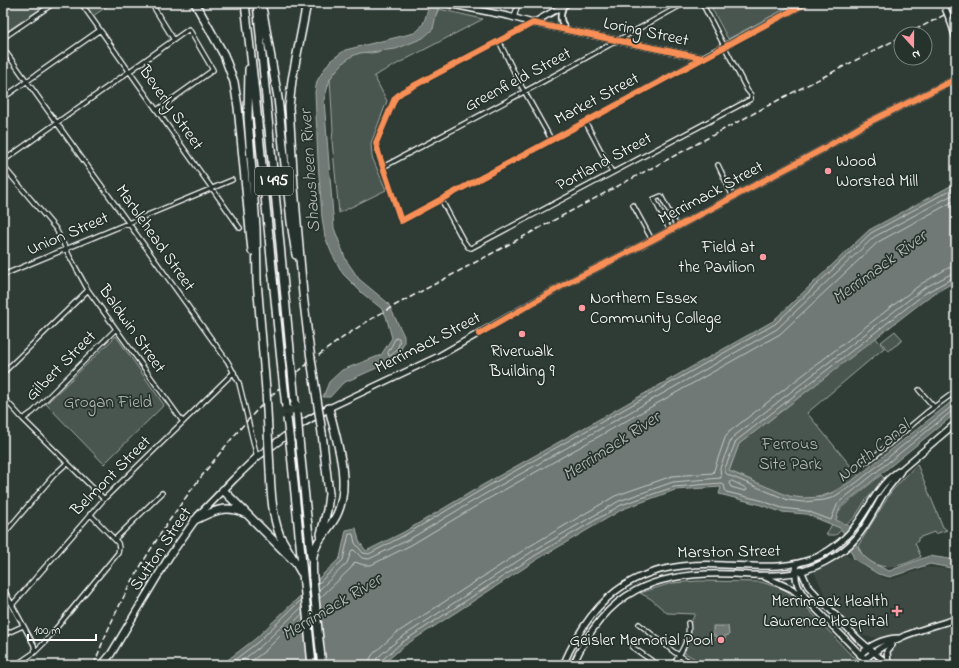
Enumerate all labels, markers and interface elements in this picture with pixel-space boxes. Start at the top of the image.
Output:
street label: Loring Street [601,11,691,55]
north arrow [893,26,933,66]
street label: Greenfield Street [460,41,576,119]
text: N [910,46,923,63]
street label: Beverly Street [131,60,210,156]
street label: Market Street [550,66,644,132]
water label: Shawsheen River [294,106,328,233]
street label: Portland Street [551,126,657,198]
place label: Wood Worsted Mill [836,149,918,194]
street label: Merrimack Street [654,155,768,231]
marker: Wood Worsted Mill [823,166,833,176]
road number: I 495 [255,167,293,195]
street label: Marblehead Street [109,180,201,297]
street label: Union Street [23,205,113,262]
water label: Merrimack River [827,223,935,311]
place label: Field at the Pavilion [679,235,755,280]
marker: Field at the Pavilion [758,252,768,262]
street label: Baldwin Street [92,279,172,378]
place label: Northern Essex Community College [590,286,722,333]
marker: Northern Essex Community College [577,303,587,313]
street label: Merrimack Street [371,305,486,380]
street label: Gilbert Street [20,325,102,407]
marker: Riverwalk Building 9 [517,329,527,339]
place label: Riverwalk Building 9 [488,339,555,386]
park label: Grogan Field [64,390,153,417]
water label: Merrimack River [558,404,668,488]
water label: North Canal [832,413,918,490]
street label: Belmont Street [64,430,157,523]
park label: Ferrous Site Park [759,432,822,477]
street label: Sutton Street [124,502,198,596]
street label: Marston Street [677,539,781,565]
water label: Merrimack River [277,567,389,648]
place label: Merrimack Health Lawrence Hospital [763,589,888,634]
marker: Merrimack Health Lawrence Hospital [891,605,903,617]
scale bar [28,616,96,642]
text: 100 m [34,622,61,640]
place label: Geisler Memorial Pool [570,628,713,653]
marker: Geisler Memorial Pool [716,635,726,645]

